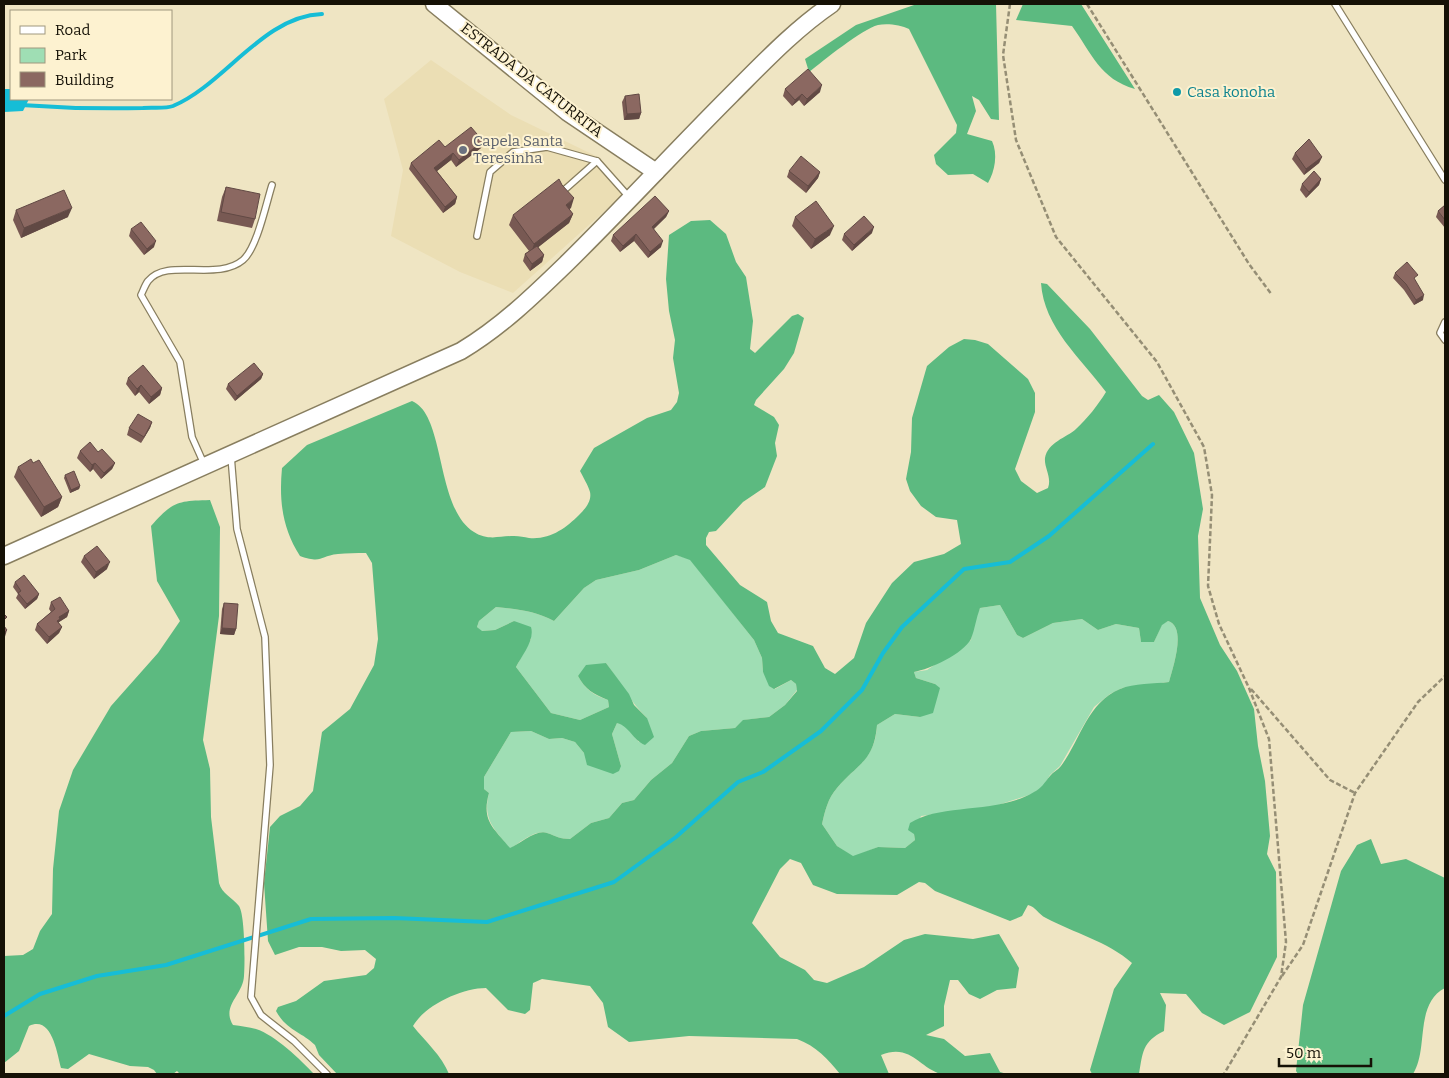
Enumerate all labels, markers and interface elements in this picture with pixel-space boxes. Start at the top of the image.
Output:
legend [10,10,172,100]
street label: ESTRADA DA CATURRITA [457,19,607,141]
text: Road [55,21,90,39]
text: Park [55,46,87,64]
text: Building [55,71,114,89]
place label: Casa konoha [1187,83,1275,101]
marker: Casa konoha [1171,86,1183,98]
place label: Capela Santa Teresinha [473,132,563,167]
marker: Capela Santa Teresinha [457,144,469,156]
scale bar [1279,1036,1372,1068]
text: 50 m [1286,1044,1322,1062]

